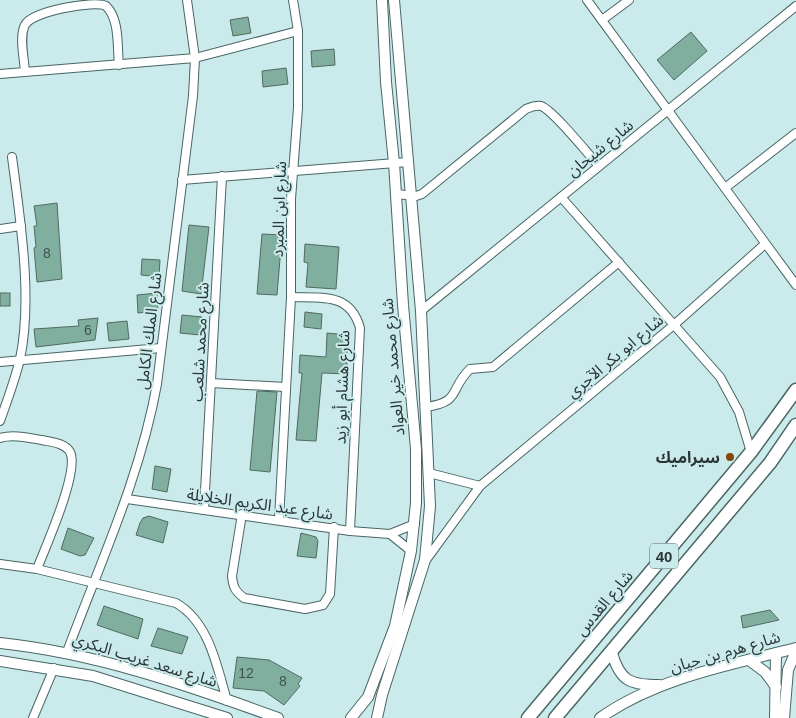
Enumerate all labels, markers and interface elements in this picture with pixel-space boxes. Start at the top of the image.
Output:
street label: شارع شيحان [564,116,639,183]
street label: شارع ابن المبرد [269,161,293,257]
house number: 8 [43,245,51,261]
street label: شارع الملك الكامل [133,272,169,391]
street label: شارع محمد شلعب [188,282,216,402]
street label: شارع محمد خير العواد [379,297,411,436]
street label: شارع ابو بكر الآجري [564,311,669,404]
house number: 6 [84,322,92,338]
street label: شارع هشام أبو زيد [331,330,356,444]
place label: سيراميك [656,449,720,467]
marker: سيراميك [724,451,736,463]
street label: شارع عبد الكريم الخلايلة [185,485,334,527]
road number: 40 [650,544,678,568]
street label: شارع القدس [572,567,639,641]
street label: شارع هرم بن حيان [668,628,783,680]
street label: شارع سعد غريب البكري [70,630,219,694]
house number: 12 [238,665,254,681]
house number: 8 [279,673,287,689]

